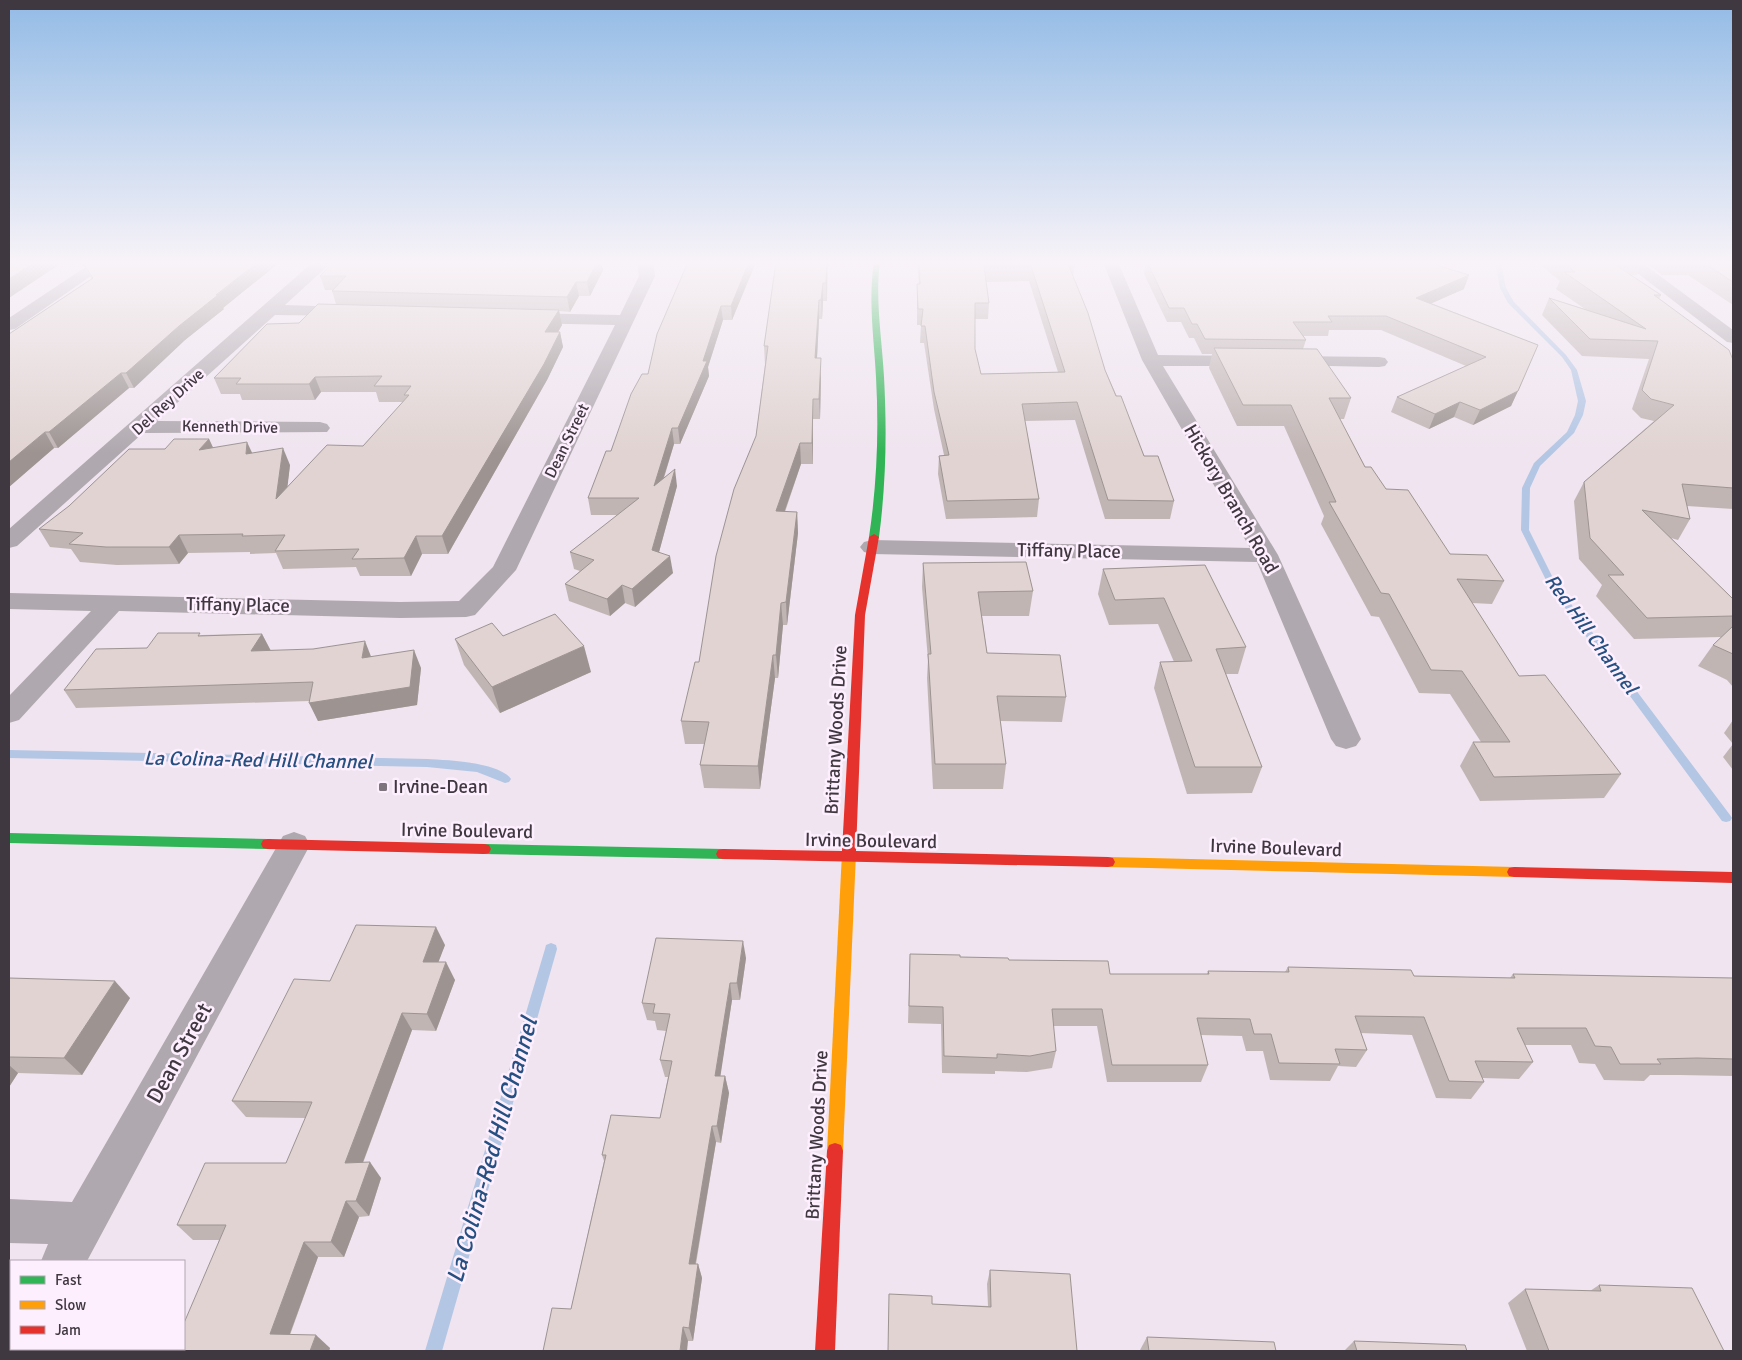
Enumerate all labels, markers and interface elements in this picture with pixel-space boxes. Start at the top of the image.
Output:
street label: Del Rey Drive [128,364,208,440]
street label: Dean Street [540,400,594,482]
street label: Kenneth Drive [182,416,278,438]
street label: Hickory Branch Road [1178,420,1284,578]
street label: Tiffany Place [1017,538,1121,564]
water label: Red Hill Channel [1539,569,1644,701]
street label: Tiffany Place [186,592,290,618]
street label: Brittany Woods Drive [820,645,852,815]
water label: La Colina-Red Hill Channel [143,746,375,775]
place label: Irvine-Dean [393,775,488,799]
marker: Irvine-Dean [377,781,389,793]
street label: Irvine Boulevard [401,818,533,844]
street label: Irvine Boulevard [805,828,937,854]
street label: Irvine Boulevard [1209,834,1343,862]
street label: Dean Street [140,998,218,1108]
water label: La Colina-Red Hill Channel [440,1012,545,1286]
street label: Brittany Woods Drive [801,1050,833,1220]
legend [10,1260,185,1350]
text: Fast [55,1271,82,1289]
text: Slow [55,1296,86,1314]
text: Jam [55,1321,81,1339]

